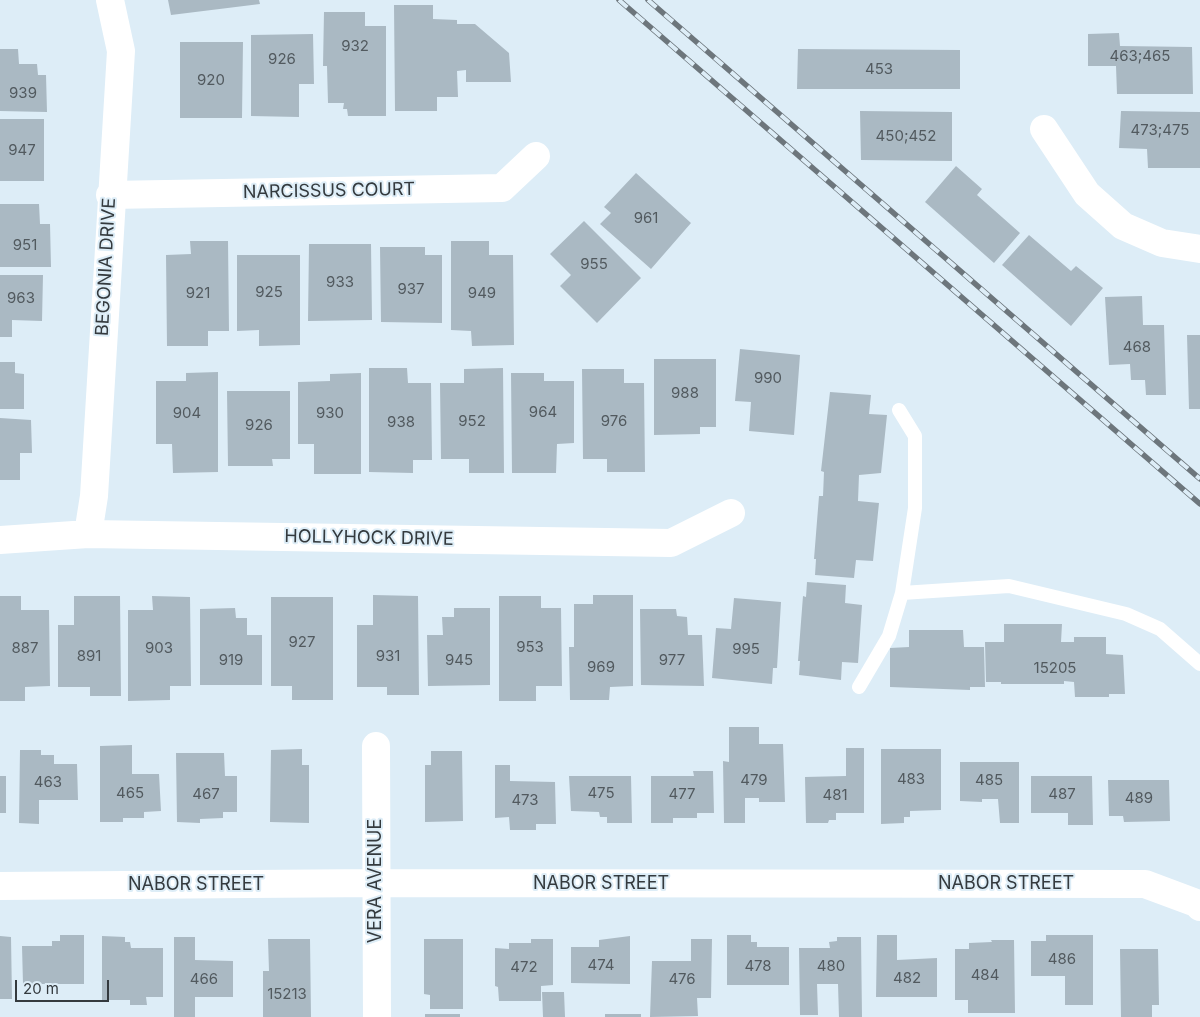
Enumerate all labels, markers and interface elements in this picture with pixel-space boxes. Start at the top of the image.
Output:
house number: 932 [341,37,369,55]
house number: 463;465 [1110,47,1170,65]
house number: 926 [268,50,296,68]
house number: 453 [865,60,893,78]
house number: 920 [197,71,225,89]
house number: 939 [9,84,37,102]
house number: 473;475 [1131,121,1189,139]
house number: 450;452 [876,127,936,145]
house number: 947 [8,141,36,159]
street label: NARCISSUS COURT [243,179,415,203]
street label: BEGONIA DRIVE [92,197,120,337]
house number: 961 [634,209,658,227]
house number: 951 [13,236,37,254]
house number: 955 [580,255,608,273]
house number: 933 [326,273,354,291]
house number: 937 [397,280,425,298]
house number: 925 [255,283,283,301]
house number: 921 [186,284,210,302]
house number: 949 [468,284,496,302]
house number: 963 [7,289,35,307]
house number: 468 [1123,338,1151,356]
house number: 990 [754,369,782,387]
house number: 988 [671,384,699,402]
house number: 964 [529,403,557,421]
house number: 904 [173,404,201,422]
house number: 930 [316,404,344,422]
house number: 952 [458,412,486,430]
house number: 976 [601,412,627,430]
house number: 938 [387,413,415,431]
house number: 926 [245,416,273,434]
street label: HOLLYHOCK DRIVE [284,526,454,550]
house number: 927 [289,633,315,651]
house number: 953 [516,638,544,656]
house number: 887 [11,639,39,657]
house number: 903 [145,639,173,657]
house number: 995 [732,640,760,658]
house number: 891 [77,647,101,665]
house number: 931 [376,647,400,665]
house number: 919 [219,651,243,669]
house number: 945 [445,651,473,669]
house number: 977 [659,651,685,669]
house number: 969 [587,658,615,676]
house number: 15205 [1034,659,1076,677]
house number: 483 [897,770,925,788]
house number: 479 [740,771,768,789]
house number: 485 [975,771,1003,789]
house number: 463 [34,773,62,791]
house number: 465 [116,784,144,802]
house number: 475 [587,784,615,802]
house number: 467 [192,785,220,803]
house number: 477 [669,785,695,803]
house number: 487 [1048,785,1076,803]
house number: 481 [822,786,848,804]
house number: 489 [1125,789,1153,807]
house number: 473 [511,791,539,809]
street label: VERA AVENUE [365,819,387,943]
street label: NABOR STREET [533,873,669,895]
street label: NABOR STREET [938,873,1074,895]
street label: NABOR STREET [128,874,264,896]
house number: 486 [1048,950,1076,968]
house number: 474 [588,956,614,974]
house number: 478 [744,957,772,975]
house number: 480 [817,957,845,975]
house number: 472 [510,958,538,976]
house number: 484 [971,966,999,984]
house number: 482 [893,969,921,987]
scale bar [18,970,111,1002]
house number: 466 [190,970,218,988]
house number: 476 [668,970,696,988]
text: 20 m [23,979,59,998]
house number: 15213 [267,985,307,1003]

